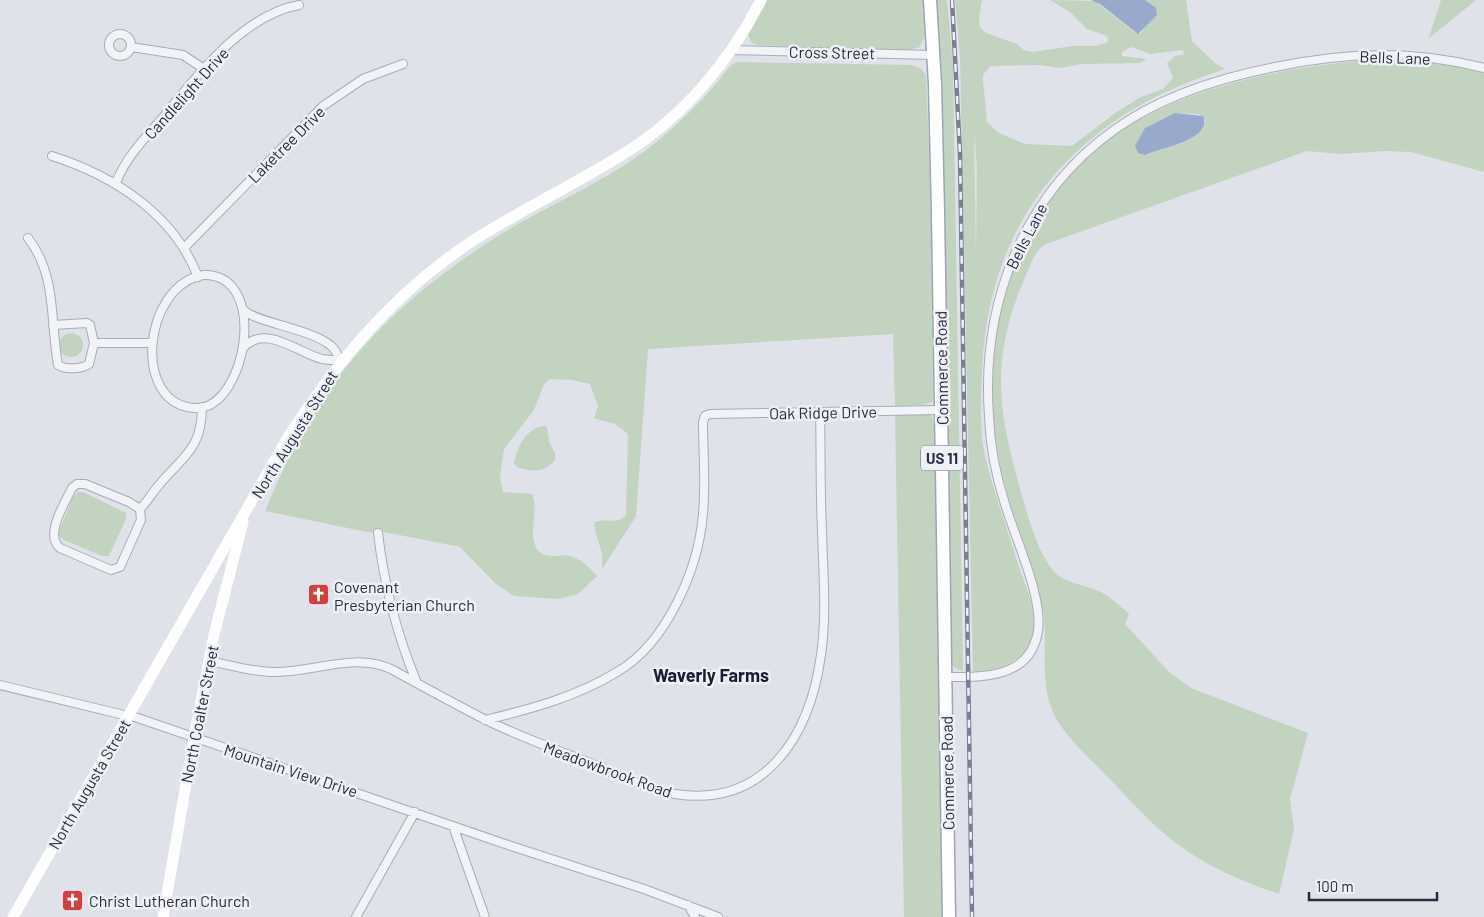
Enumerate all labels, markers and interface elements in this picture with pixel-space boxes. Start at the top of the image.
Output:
street label: Cross Street [789,42,875,62]
street label: Candlelight Drive [140,43,232,143]
street label: Bells Lane [1359,46,1431,68]
street label: Laketree Drive [244,102,328,186]
street label: Bells Lane [1001,200,1051,272]
street label: Commerce Road [931,311,951,425]
street label: North Augusta Street [247,367,341,501]
street label: Oak Ridge Drive [769,402,877,422]
road number: US 11 [921,446,963,470]
place label: Covenant Presbyterian Church [334,577,475,614]
church icon: Covenant Presbyterian Church [306,583,330,607]
street label: North Coalter Street [176,643,222,785]
district label: Waverly Farms [653,664,769,686]
street label: North Augusta Street [44,716,134,852]
street label: Commerce Road [937,716,957,830]
street label: Meadowbrook Road [541,737,675,801]
street label: Mountain View Drive [222,739,360,801]
scale bar [1309,870,1436,902]
text: 100 m [1316,877,1354,895]
church icon: Christ Lutheran Church [61,888,85,912]
place label: Christ Lutheran Church [89,891,250,910]

